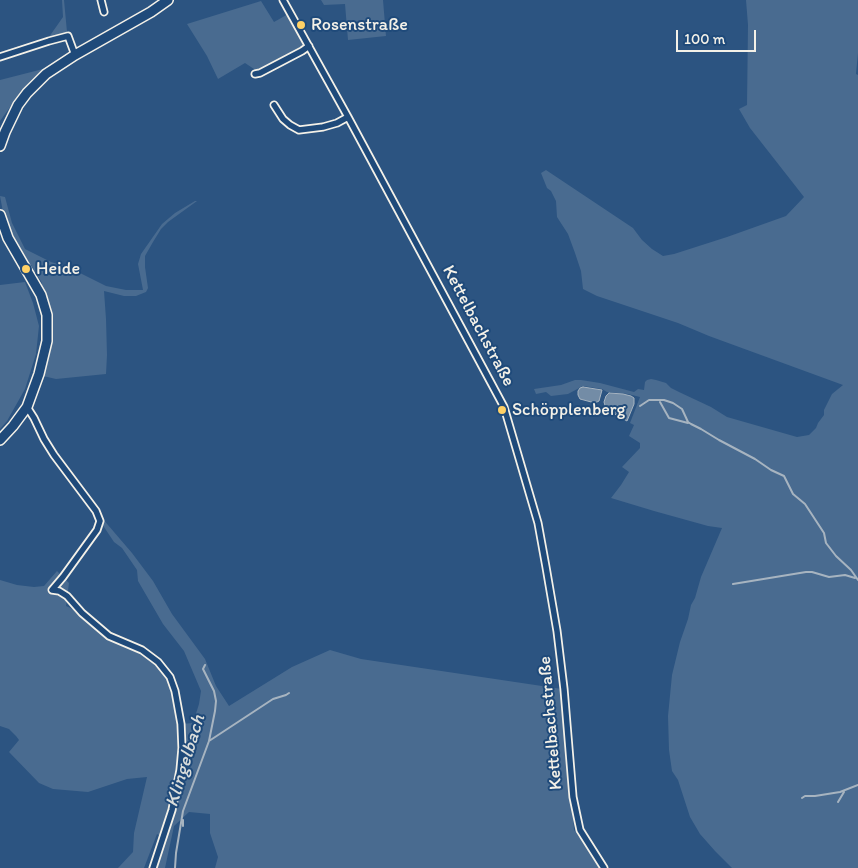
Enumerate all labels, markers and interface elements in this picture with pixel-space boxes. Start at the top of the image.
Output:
place label: Rosenstraße [311,14,408,36]
marker: Rosenstraße [295,19,307,31]
scale bar [678,20,758,52]
text: 100 m [684,30,725,48]
place label: Heide [36,258,80,280]
street label: Kettelbachstraße [437,262,519,390]
marker: Heide [20,263,32,275]
place label: Schöpplenberg [512,399,626,421]
marker: Schöpplenberg [496,404,508,416]
street label: Kettelbachstraße [534,655,568,791]
water label: Klingelbach [161,712,211,810]

